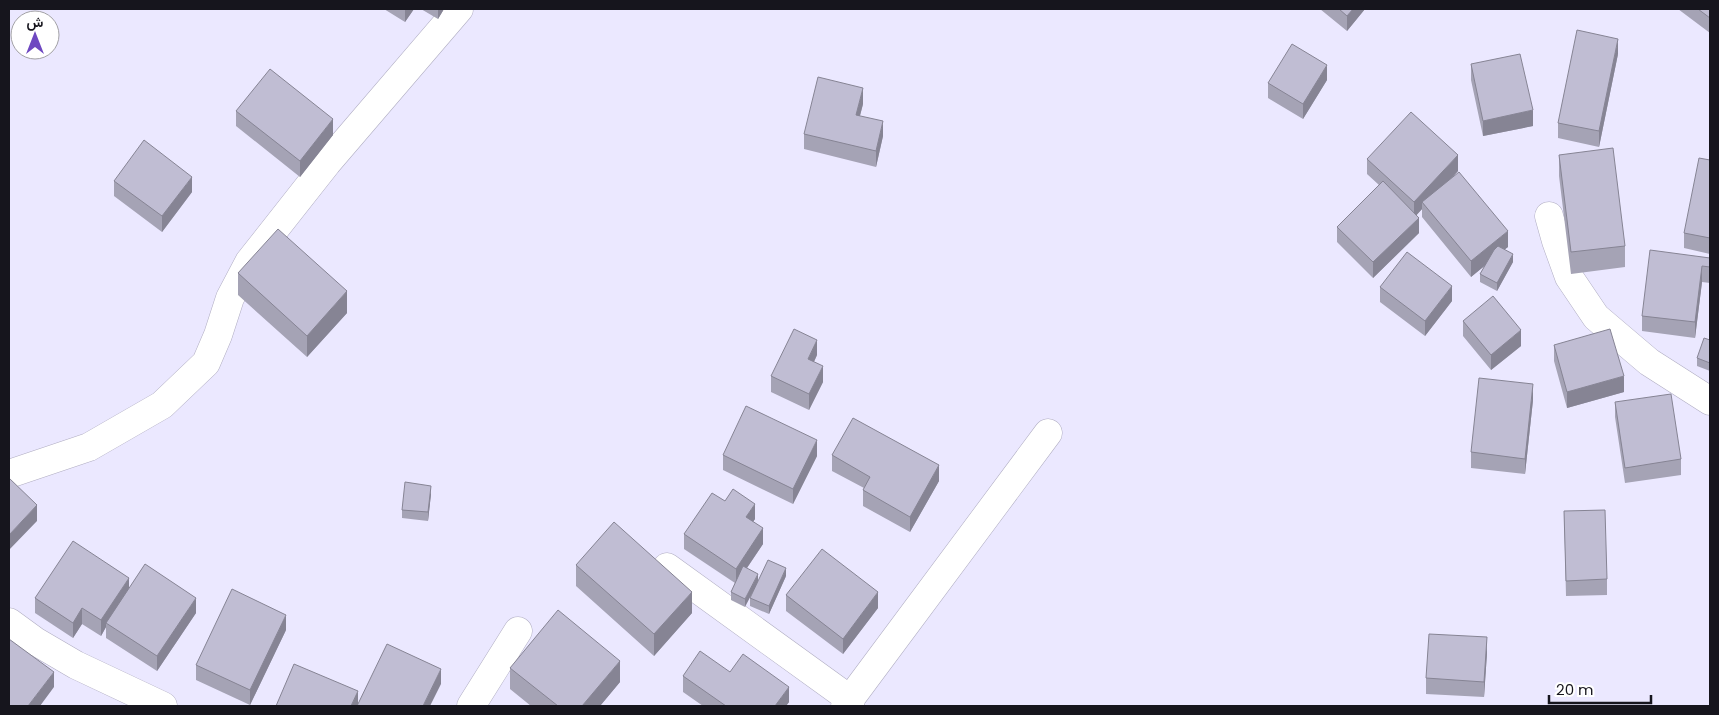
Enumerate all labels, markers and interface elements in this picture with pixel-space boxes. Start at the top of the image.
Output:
north arrow [10,10,60,60]
text: ش [27,12,44,32]
scale bar [1549,672,1652,704]
text: 20 m [1556,679,1594,700]

